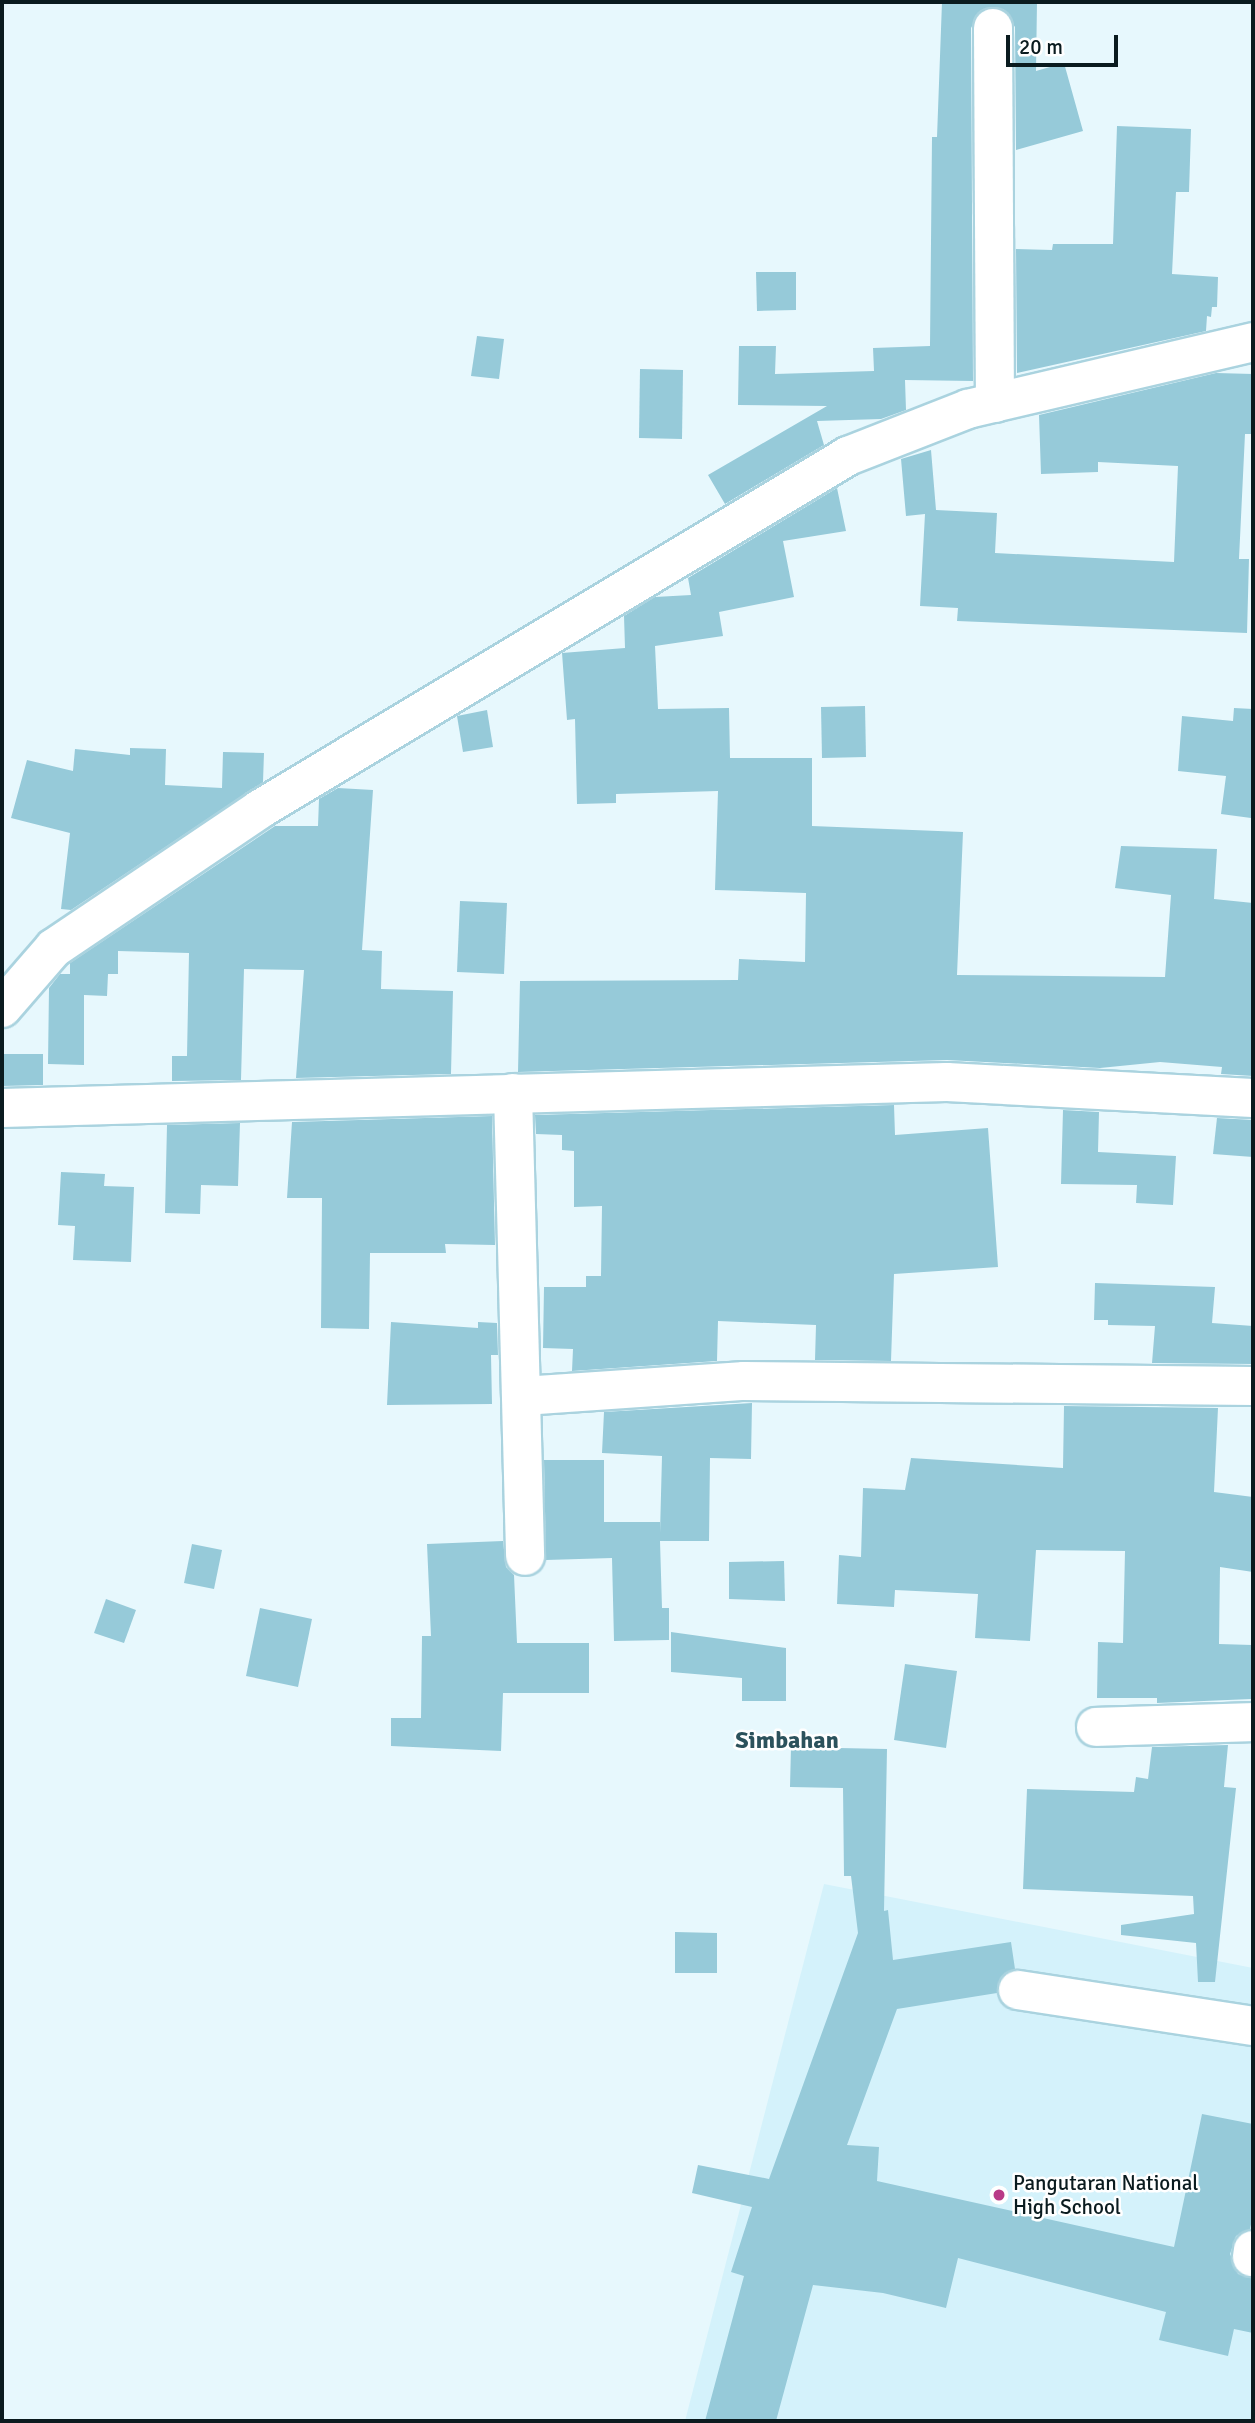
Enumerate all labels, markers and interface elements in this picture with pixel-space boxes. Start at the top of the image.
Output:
scale bar [1010,21,1122,65]
text: 20 m [1019,34,1063,60]
district label: Simbahan [735,1727,839,1755]
place label: Pangutaran National High School [1013,2170,1199,2220]
marker: Pangutaran National High School [991,2187,1007,2203]

